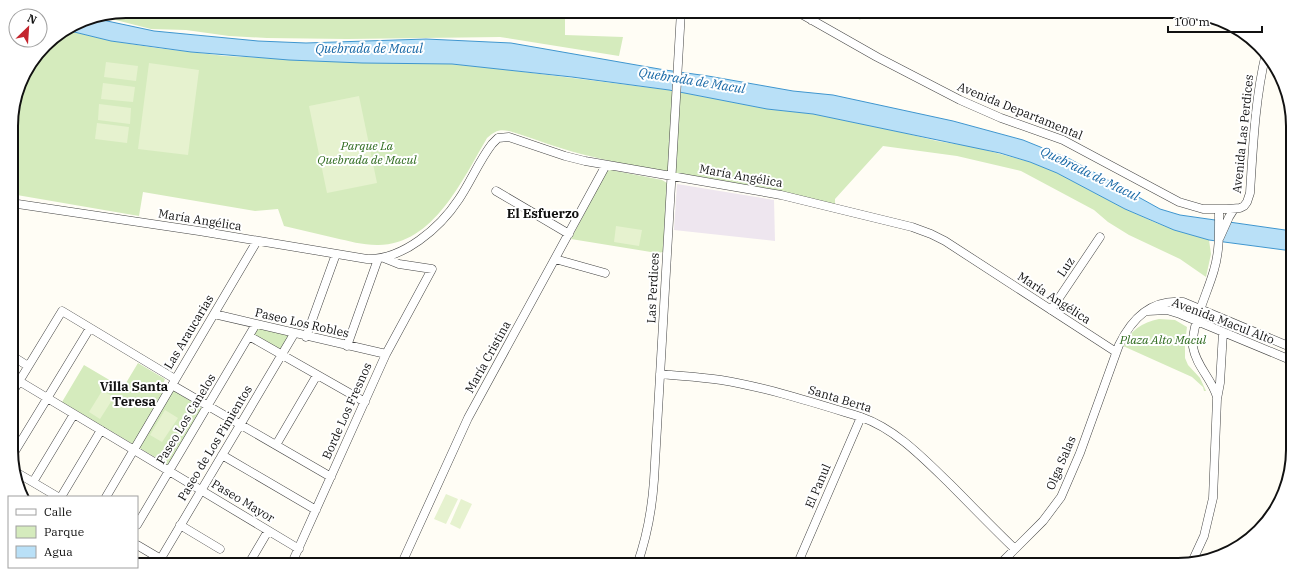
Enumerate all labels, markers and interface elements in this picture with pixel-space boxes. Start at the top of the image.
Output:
north arrow [8,8,48,48]
scale bar [1168,8,1262,34]
text: N [25,11,39,27]
text: 100 m [1174,14,1210,29]
water label: Quebrada de Macul [315,40,423,57]
water label: Quebrada de Macul [637,64,747,97]
street label: Avenida Las Perdices [1229,74,1256,194]
street label: Avenida Departamental [955,79,1085,143]
park label: Parque La Quebrada de Macul [317,138,417,167]
water label: Quebrada de Macul [1038,142,1142,205]
street label: María Angélica [698,161,784,190]
district label: El Esfuerzo [507,205,580,222]
street label: María Angélica [157,206,243,234]
street label: Las Perdices [643,252,662,324]
street label: Luz [1054,254,1078,279]
street label: María Angélica [1015,268,1094,327]
street label: Las Araucarias [161,292,217,372]
street label: Avenida Macul Alto [1170,294,1277,347]
street label: Paseo Los Robles [254,304,351,341]
street label: María Cristina [462,318,514,395]
park label: Plaza Alto Macul [1119,332,1207,347]
street label: Borde Los Fresnos [318,360,375,461]
street label: Paseo Los Canelos [153,371,219,467]
district label: Villa Santa Teresa [100,378,169,410]
street label: Paseo de Los Pimientos [174,382,255,503]
street label: Santa Berta [807,382,874,415]
street label: Olga Salas [1042,433,1079,492]
street label: El Panul [802,461,834,510]
street label: Paseo Mayor [209,476,278,526]
legend [8,496,138,568]
text: Calle [44,504,72,519]
text: Parque [44,524,84,539]
text: Agua [44,544,73,559]

